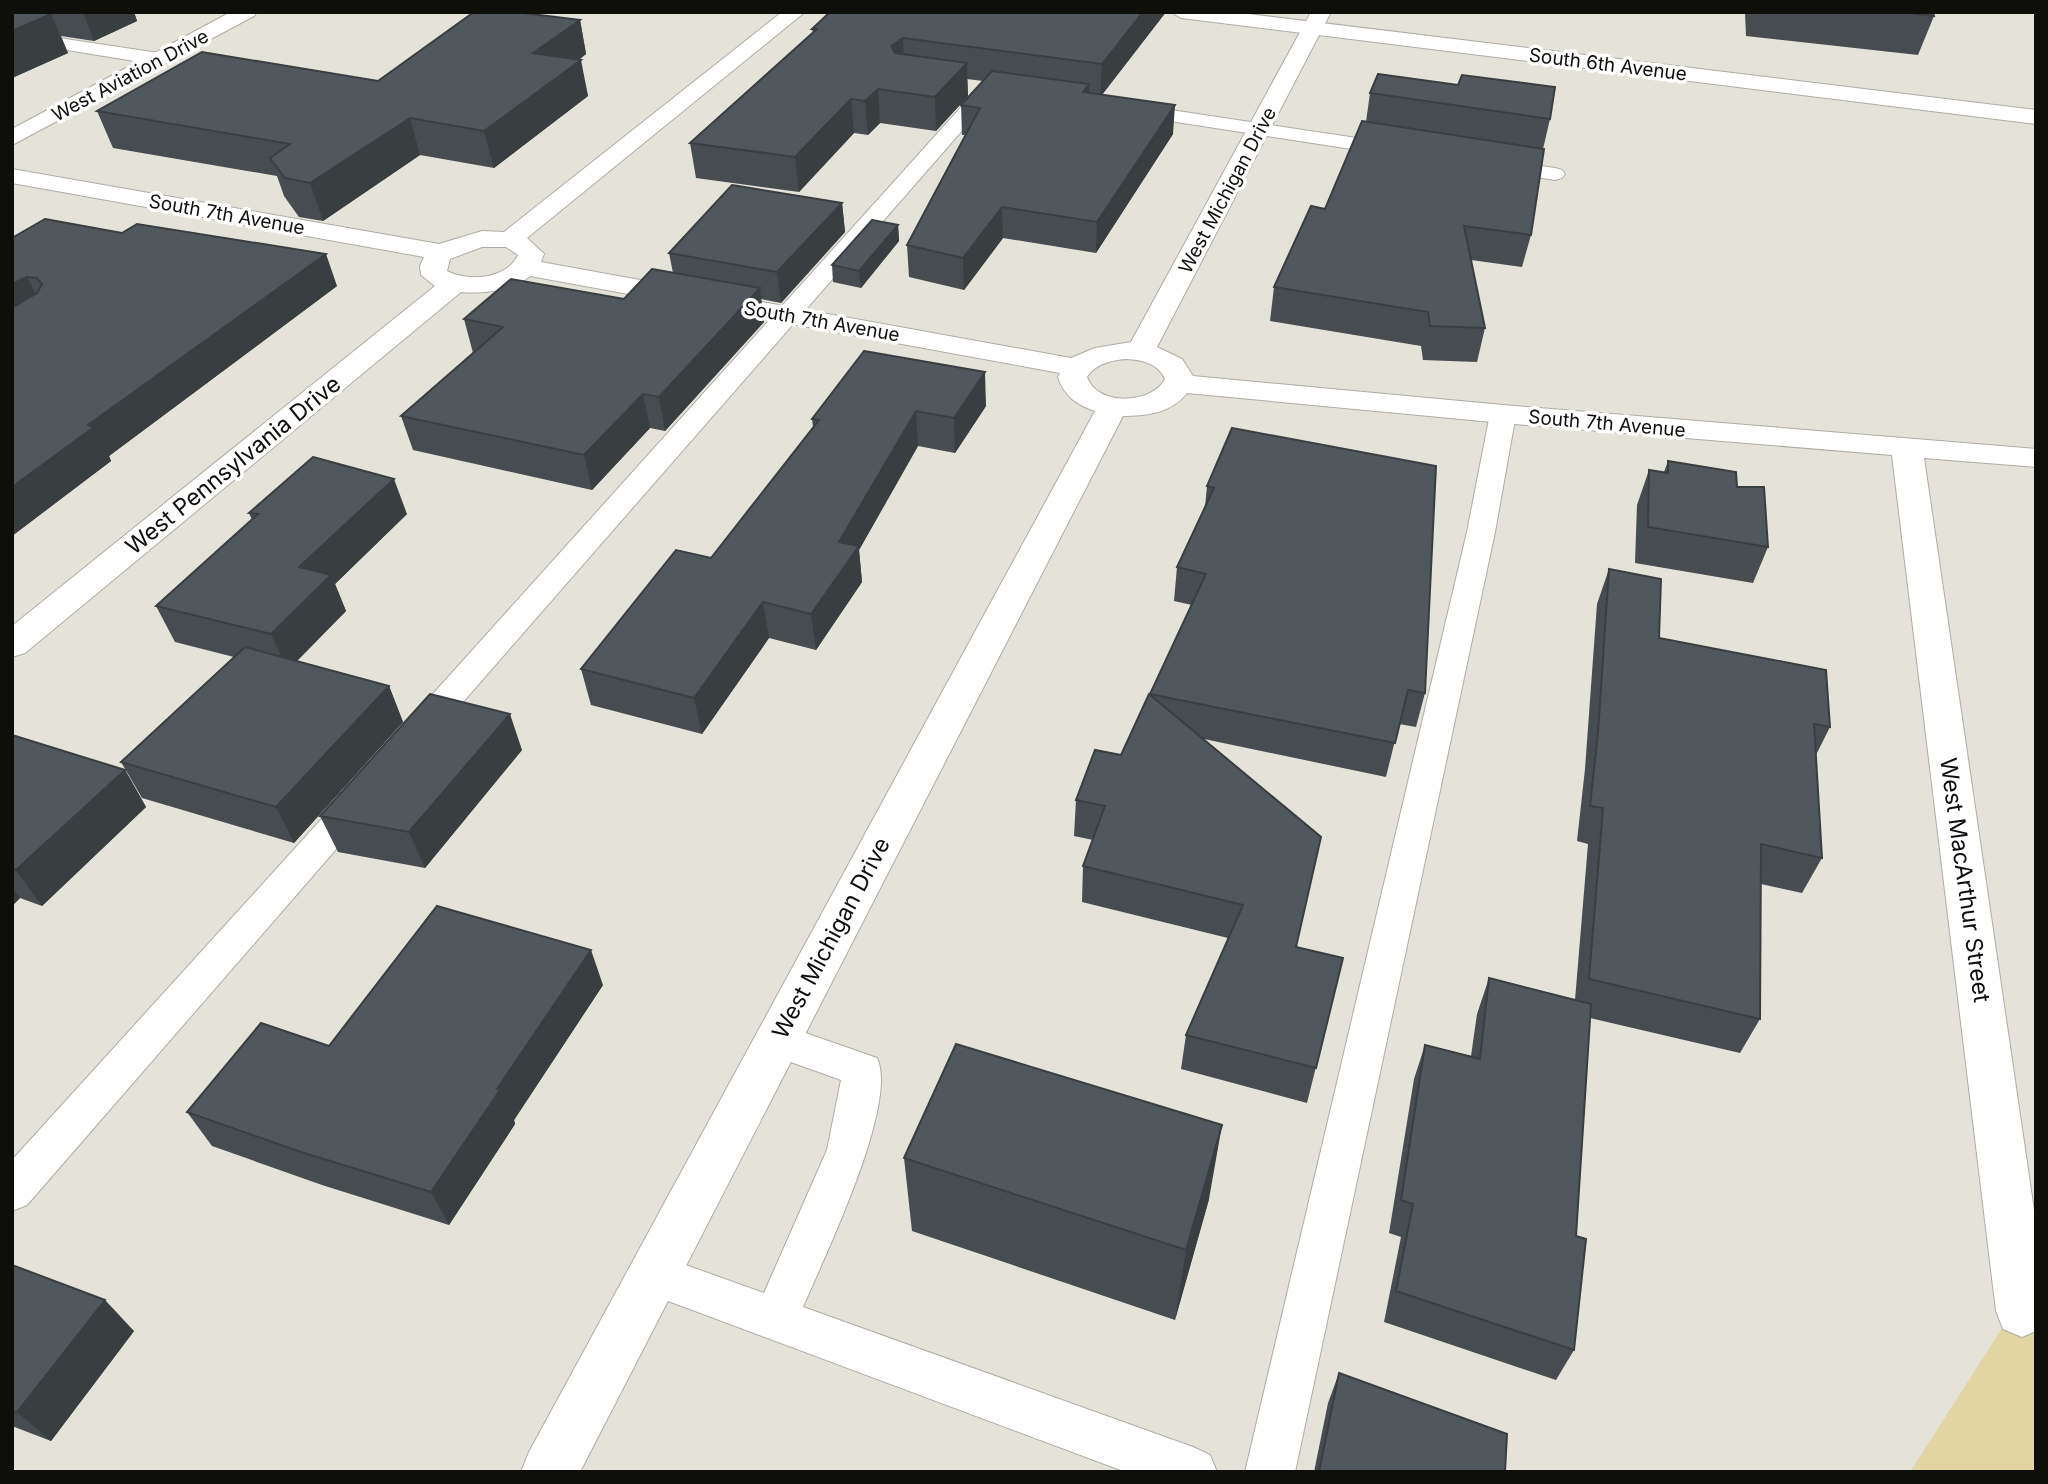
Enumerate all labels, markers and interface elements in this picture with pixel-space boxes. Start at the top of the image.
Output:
street label: West Aviation Drive [48,24,213,126]
street label: South 6th Avenue [1528,43,1688,86]
street label: West Michigan Drive [1174,103,1281,277]
street label: South 7th Avenue [147,189,307,240]
street label: South 7th Avenue [742,296,902,347]
street label: West Pennsylvania Drive [120,370,346,560]
street label: South 7th Avenue [1527,405,1687,442]
street label: West MacArthur Street [1934,756,1996,1005]
street label: West Michigan Drive [766,833,896,1043]

